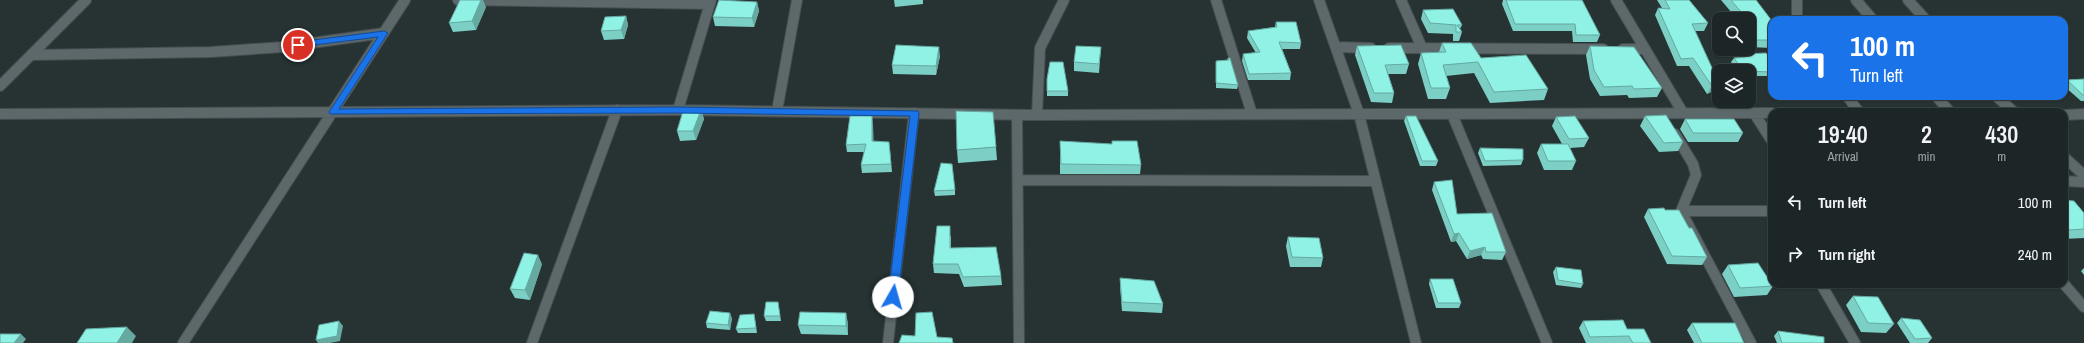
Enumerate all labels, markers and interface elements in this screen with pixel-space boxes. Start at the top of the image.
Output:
map controls [1712,12,1756,108]
button: search [1712,12,1756,56]
text: 100 m [1850,27,1915,65]
pin [281,28,315,62]
icon: left [1784,32,1836,84]
icon: arrive [287,34,309,56]
text: Turn left [1850,63,1903,88]
button: layers [1712,64,1756,108]
text: 19:40 [1818,118,1868,150]
text: 2 [1921,118,1932,150]
text: 430 [1985,118,2018,150]
text: Arrival [1827,148,1858,165]
text: min [1918,148,1935,165]
text: m [1997,148,2006,165]
icon: left [1784,191,1806,213]
text: Turn left [1818,192,1866,213]
text: 100 m [2018,192,2052,213]
icon: right [1784,243,1806,265]
text: Turn right [1818,244,1875,265]
text: 240 m [2018,244,2052,265]
position arrow [872,276,914,318]

